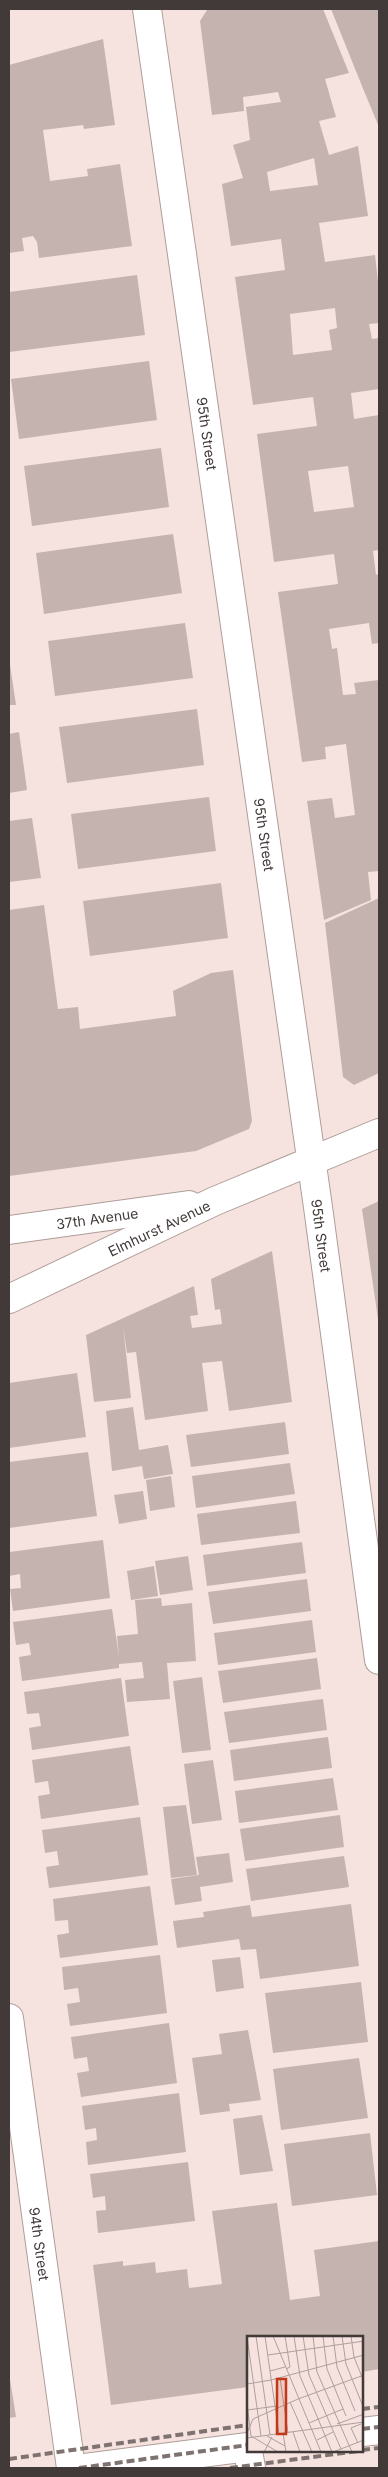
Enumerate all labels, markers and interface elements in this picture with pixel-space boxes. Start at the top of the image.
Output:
street label: 95th Street [194,396,221,472]
street label: 95th Street [251,797,279,873]
street label: Elmhurst Avenue [105,1196,213,1259]
street label: 95th Street [308,1198,335,1274]
street label: 37th Avenue [55,1204,139,1232]
street label: 94th Street [27,2206,54,2282]
inset map [247,2336,363,2452]

